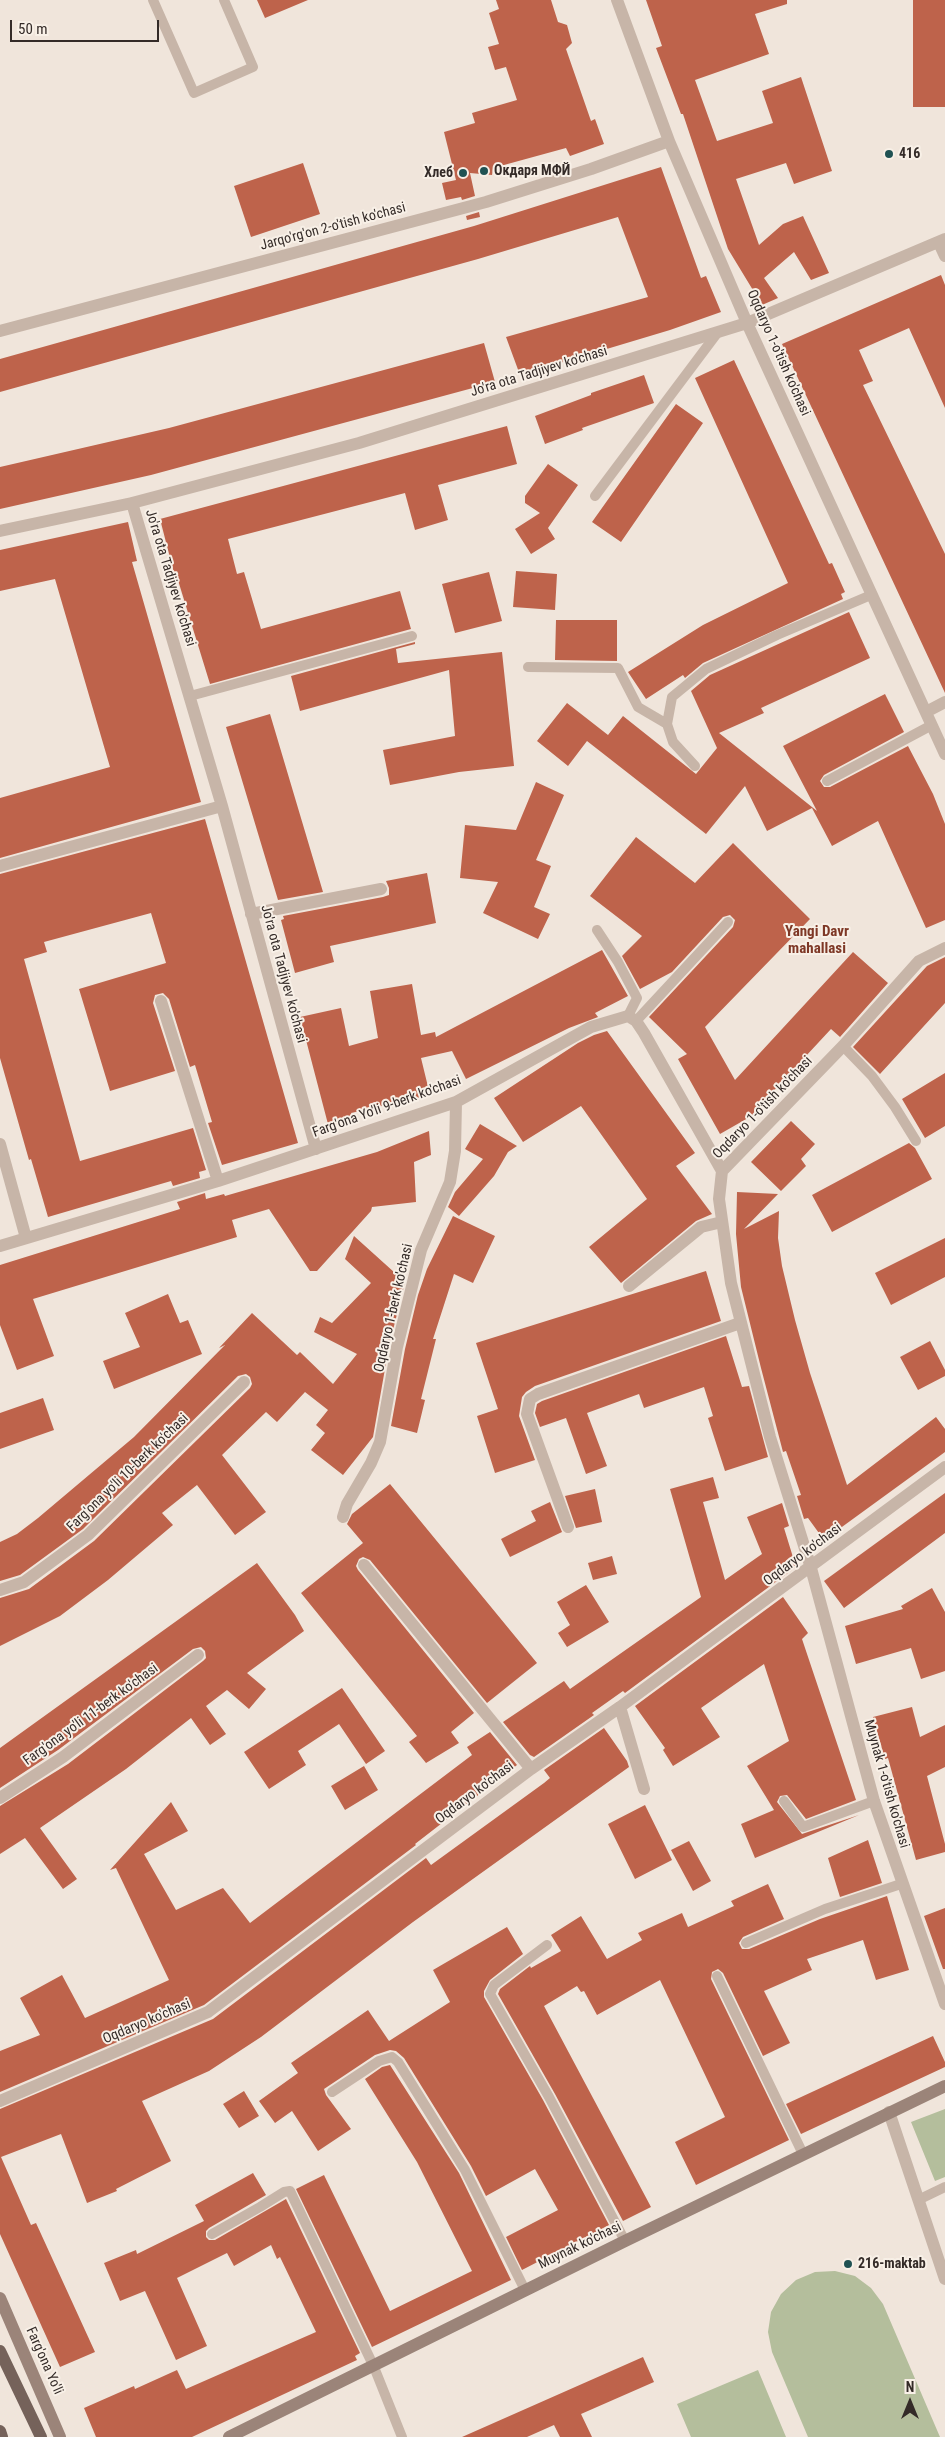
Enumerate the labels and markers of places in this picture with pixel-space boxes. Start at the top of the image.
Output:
place label: 416 [899,146,920,162]
marker: 416 [883,148,895,160]
place label: Окдаря МФЙ [494,163,570,179]
place label: Хлеб [424,165,453,181]
marker: Окдаря МФЙ [478,165,490,177]
marker: Хлеб [457,167,469,179]
place label: 216-maktab [858,2256,926,2272]
marker: 216-maktab [842,2258,854,2270]

